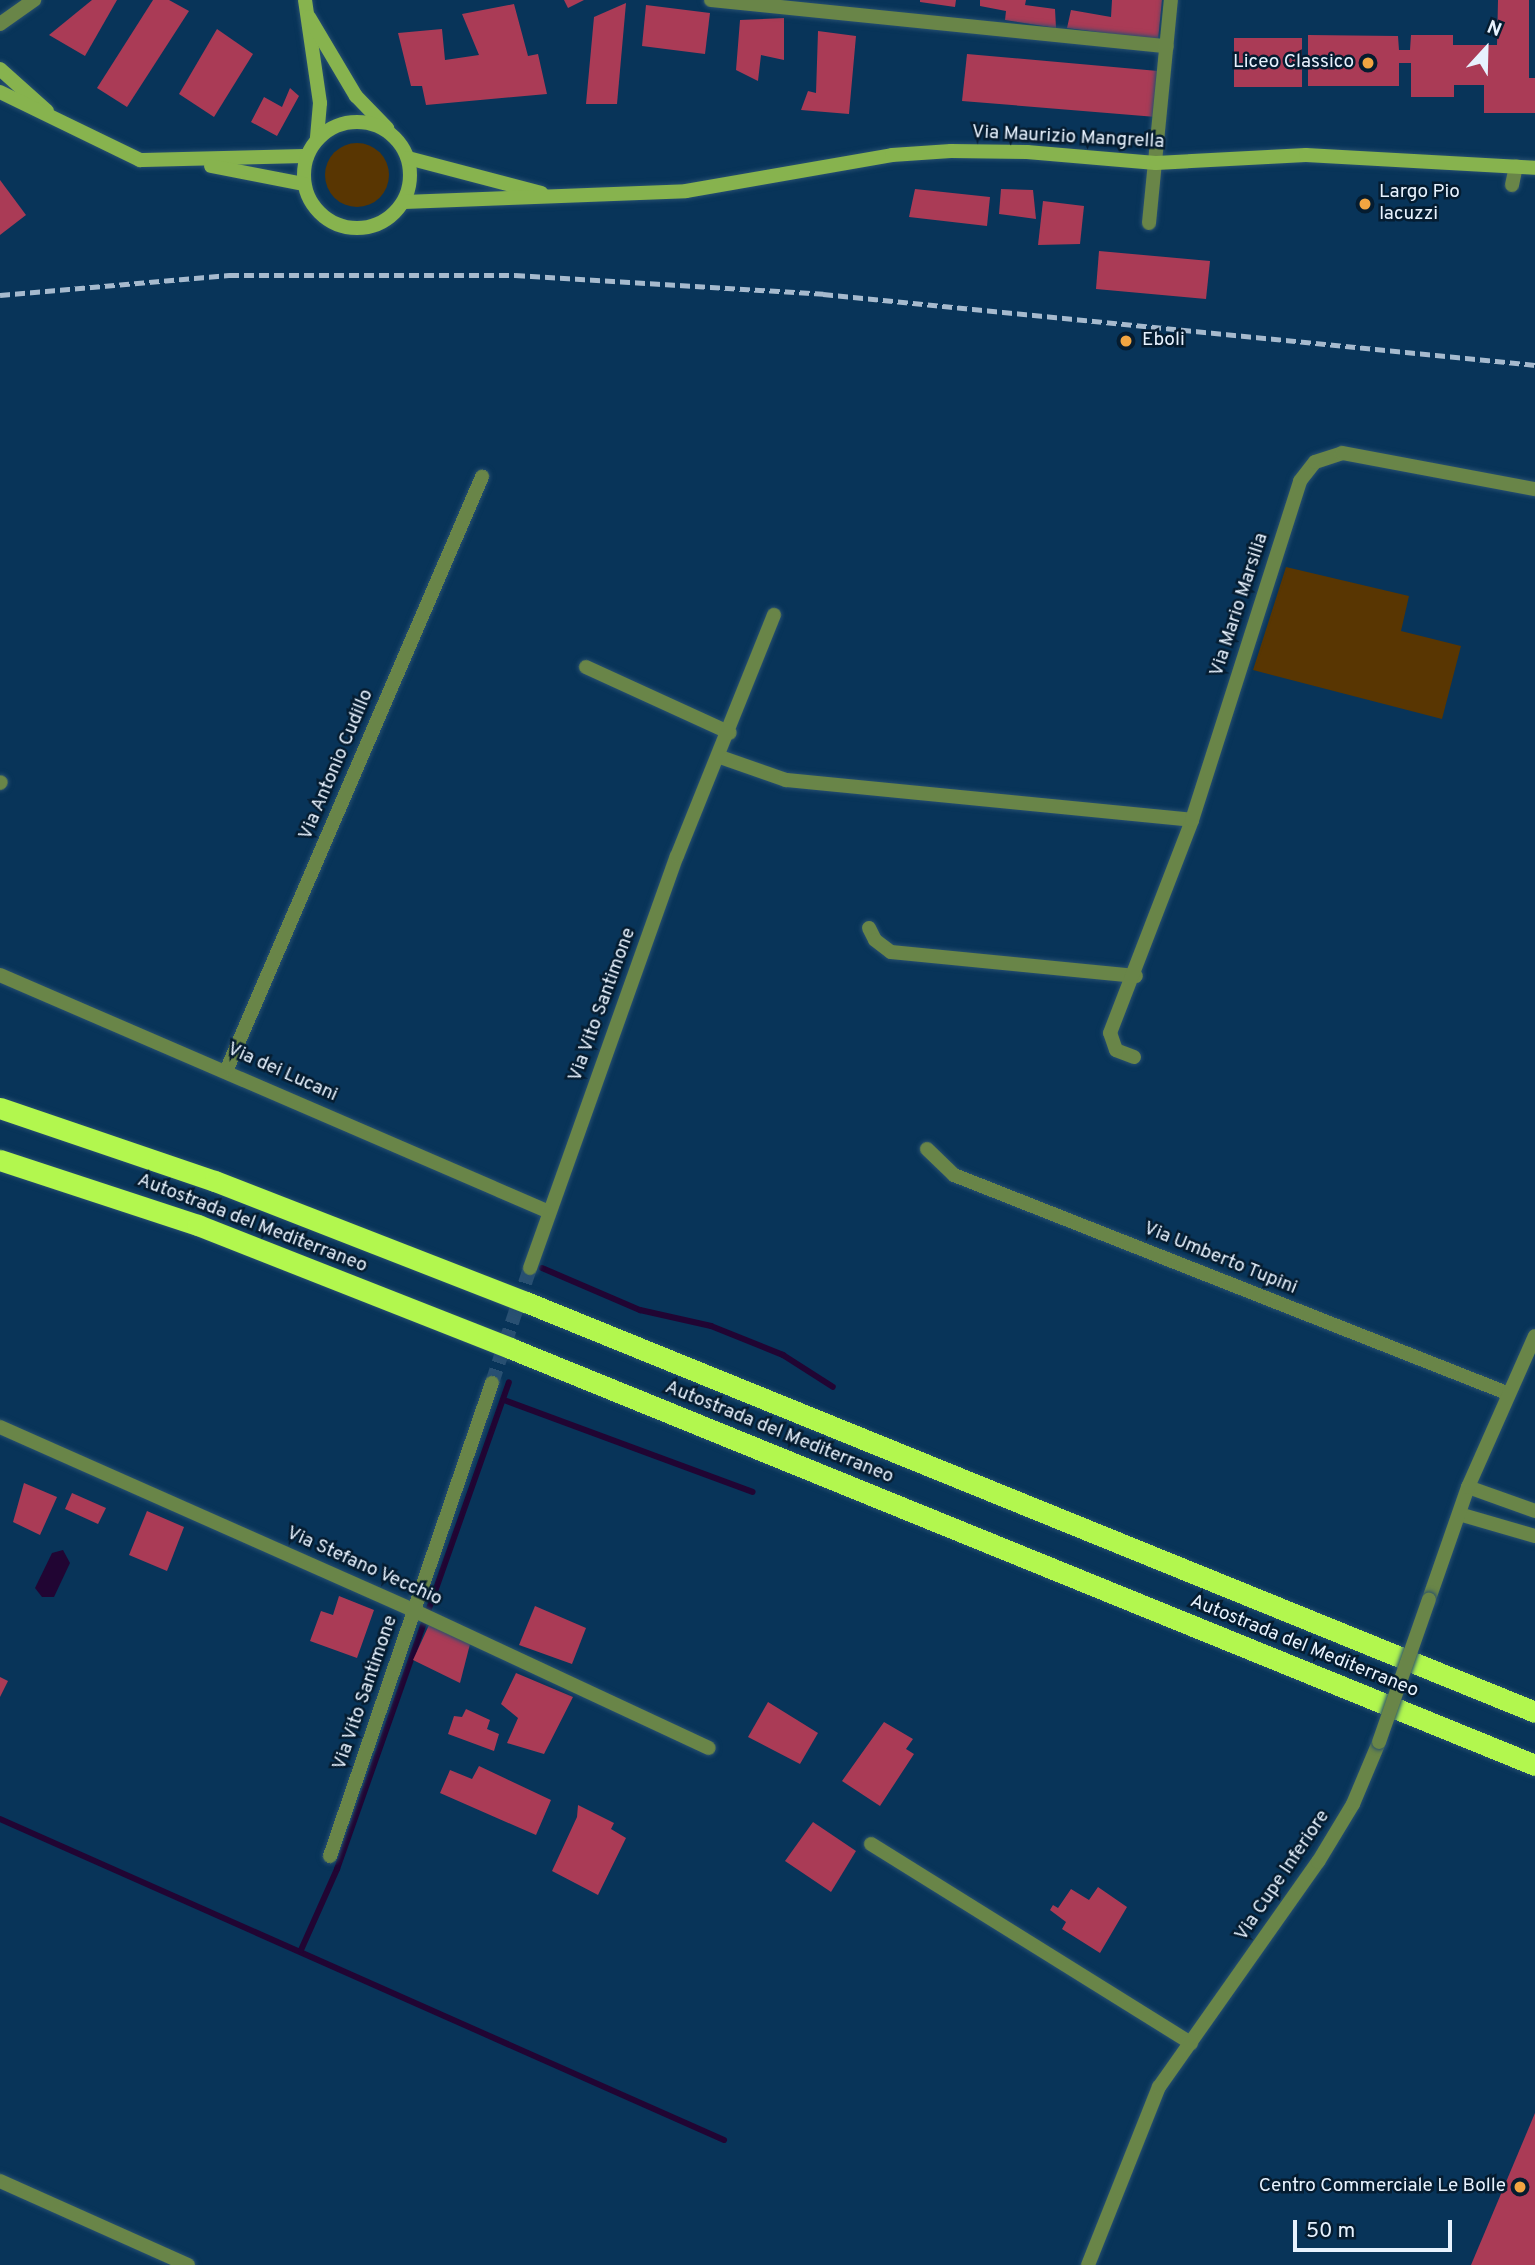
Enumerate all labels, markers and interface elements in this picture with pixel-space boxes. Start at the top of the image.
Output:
north arrow [1451,14,1521,84]
text: N [1483,16,1505,43]
place label: Liceo Classico [1233,52,1354,74]
marker: Liceo Classico [1360,55,1376,71]
street label: Via Maurizio Mangrella [971,122,1165,154]
place label: Largo Pio Iacuzzi [1379,182,1460,226]
marker: Largo Pio Iacuzzi [1357,196,1373,212]
place label: Eboli [1142,330,1185,352]
marker: Eboli [1116,331,1136,351]
street label: Via Mario Marsilia [1206,530,1274,680]
street label: Via Antonio Cudillo [295,686,379,844]
street label: Via Vito Santimone [564,925,642,1085]
street label: Via dei Lucani [223,1039,341,1107]
street label: Autostrada del Mediterraneo [134,1170,370,1278]
street label: Via Umberto Tupini [1140,1218,1300,1300]
street label: Autostrada del Mediterraneo [661,1377,897,1489]
street label: Via Stefano Vecchio [282,1522,446,1612]
street label: Autostrada del Mediterraneo [1186,1591,1422,1703]
street label: Via Vito Santimone [329,1612,403,1774]
street label: Via Cupe Inferiore [1231,1806,1335,1946]
place label: Centro Commerciale Le Bolle [1259,2176,1506,2198]
marker: Centro Commerciale Le Bolle [1512,2179,1528,2195]
scale bar [1297,2206,1456,2250]
text: 50 m [1306,2218,1355,2245]

